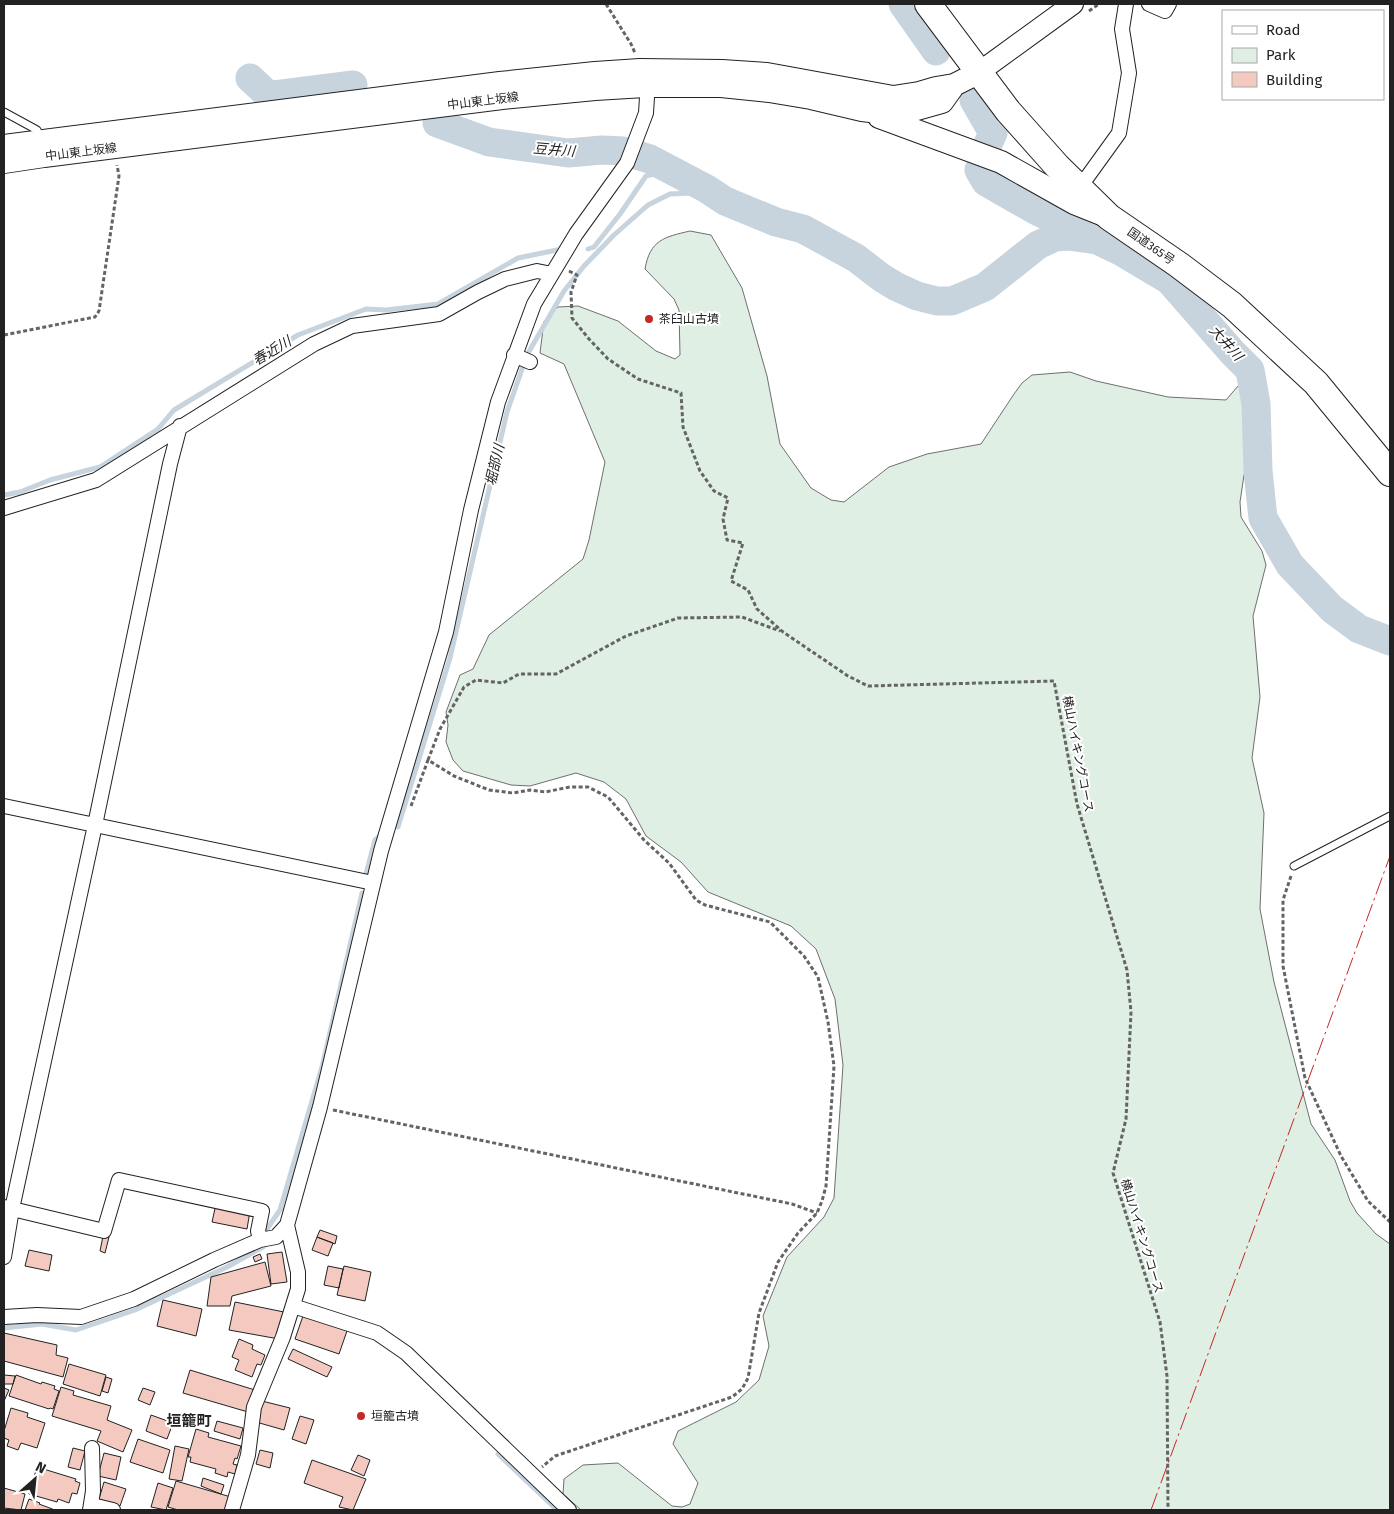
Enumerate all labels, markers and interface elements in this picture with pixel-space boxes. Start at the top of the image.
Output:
legend [1222,10,1384,100]
text: Road [1266,21,1301,39]
text: Park [1266,46,1296,64]
text: Building [1266,71,1322,89]
street label: 中山東上坂線 [446,90,520,112]
water label: 豆井川 [532,140,578,160]
street label: 中山東上坂線 [44,141,118,163]
street label: 国道365号 [1125,225,1177,267]
place label: 茶臼山古墳 [659,312,719,326]
marker: 茶臼山古墳 [643,313,655,325]
water label: 大井川 [1206,322,1248,366]
water label: 春近川 [250,332,296,369]
water label: 堀部川 [482,441,508,487]
street label: 横山ハイキングコース [1060,694,1096,814]
street label: 横山ハイキングコース [1118,1177,1166,1295]
place label: 垣籠古墳 [371,1409,419,1423]
marker: 垣籠古墳 [355,1410,367,1422]
district label: 垣籠町 [166,1412,212,1430]
north arrow [10,1454,60,1504]
text: N [33,1458,49,1478]

